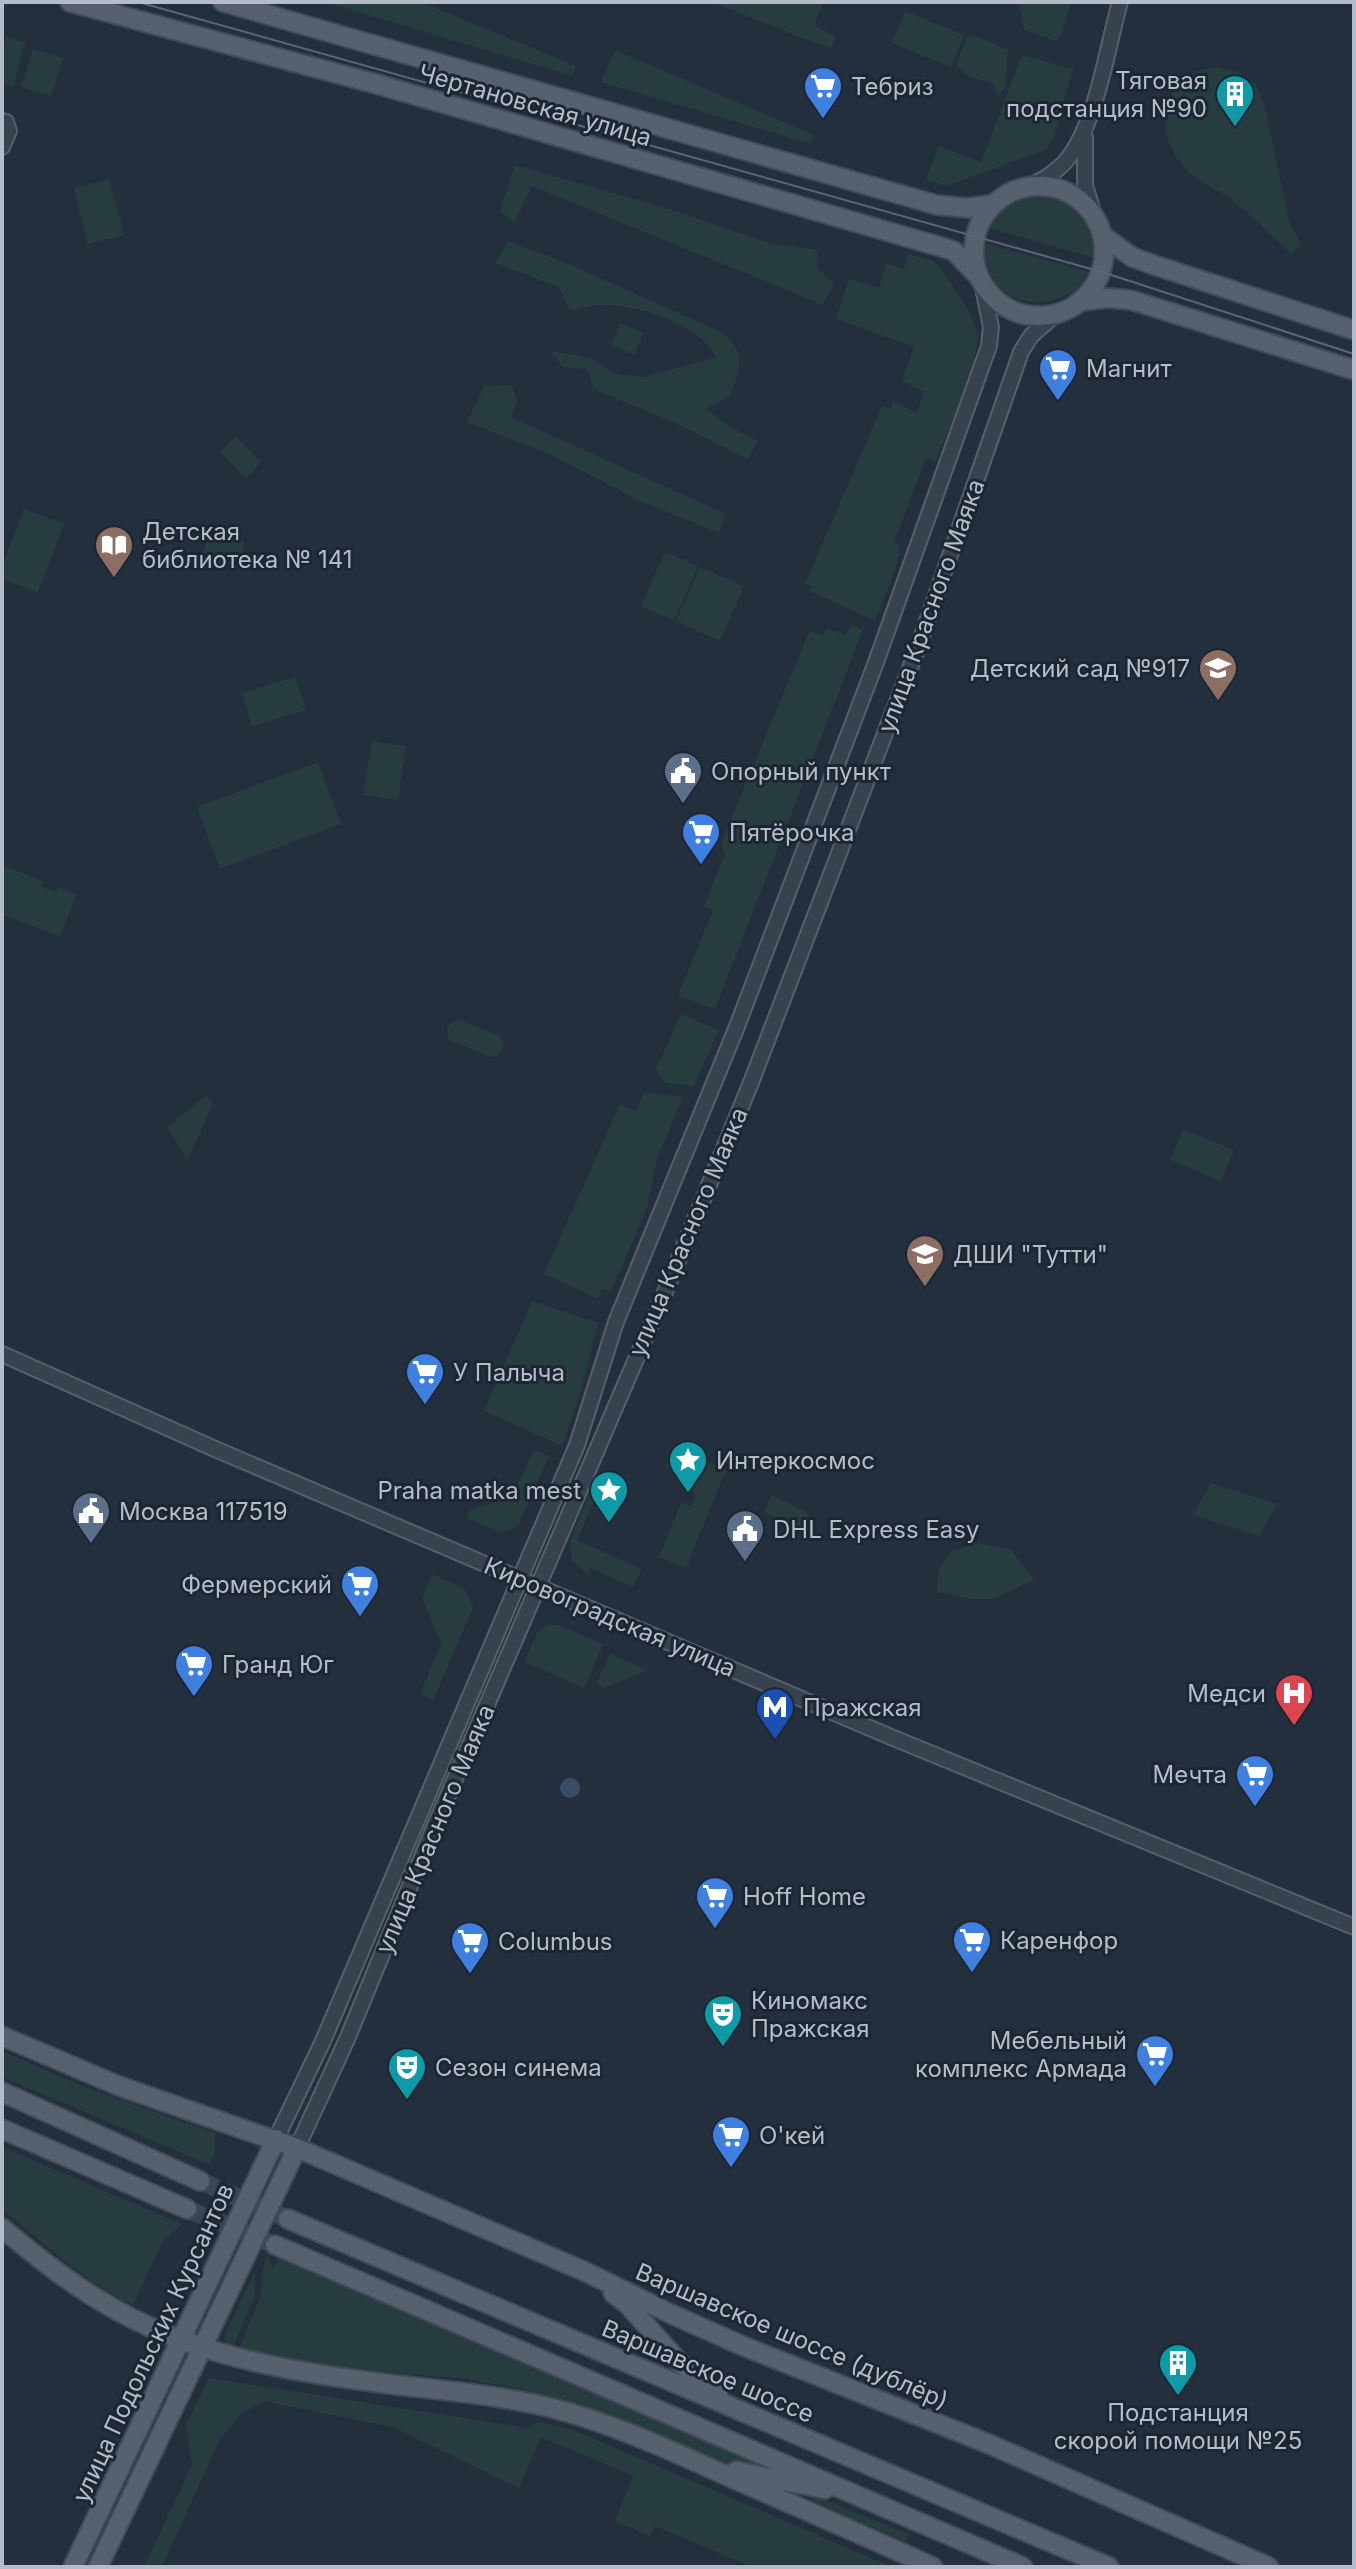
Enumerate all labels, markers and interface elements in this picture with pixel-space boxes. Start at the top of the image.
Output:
street label: Чертановская улица [415,58,655,152]
supermarket icon: Тебриз [802,65,844,120]
place label: Тяговая подстанция №90 [1006,66,1207,123]
place label: Тебриз [851,72,934,101]
building icon: Тяговая подстанция №90 [1214,73,1256,128]
supermarket icon: Магнит [1037,347,1079,402]
place label: Магнит [1086,354,1172,383]
street label: улица Красного Маяка [872,475,990,737]
place label: Детская библиотека № 141 [142,517,353,574]
library icon: Детская библиотека № 141 [93,524,135,579]
school or university icon: Детский сад №917 [1197,647,1239,702]
place label: Детский сад №917 [970,654,1190,683]
public building icon: Опорный пункт [662,750,704,805]
place label: Опорный пункт [711,757,891,786]
supermarket icon: Пятёрочка [680,811,722,866]
place label: Пятёрочка [729,818,855,847]
street label: улица Красного Маяка [622,1103,754,1361]
school or university icon: ДШИ "Тутти" [904,1233,946,1288]
place label: ДШИ "Тутти" [953,1240,1108,1269]
supermarket icon: У Палыча [404,1351,446,1406]
place label: У Палыча [453,1358,565,1387]
place icon: Интеркосмос [667,1439,709,1494]
place label: Интеркосмос [716,1446,875,1475]
place icon: Praha matka mest [588,1469,630,1524]
place label: Praha matka mest [377,1476,581,1505]
public building icon: Москва 117519 [70,1490,112,1545]
place label: Москва 117519 [119,1497,288,1526]
public building icon: DHL Express Easy [724,1508,766,1563]
place label: DHL Express Easy [773,1515,979,1544]
street label: Кировоградская улица [480,1551,740,1683]
supermarket icon: Фермерский [339,1563,381,1618]
place label: Фермерский [181,1570,332,1599]
supermarket icon: Гранд Юг [173,1643,215,1698]
place label: Гранд Юг [222,1650,334,1679]
hospital icon: Медси [1273,1672,1315,1727]
place label: Медси [1187,1679,1266,1708]
metro station icon: Пражская [754,1686,796,1741]
place label: Пражская [803,1693,922,1722]
street label: улица Красного Маяка [369,1700,501,1958]
supermarket icon: Мечта [1234,1753,1276,1808]
place label: Мечта [1153,1760,1227,1789]
supermarket icon: Hoff Home [694,1875,736,1930]
place label: Hoff Home [743,1882,866,1911]
supermarket icon: Каренфор [951,1919,993,1974]
supermarket icon: Columbus [449,1920,491,1975]
place label: Каренфор [1000,1926,1118,1955]
place label: Columbus [498,1927,613,1956]
place label: Киномакс Пражская [751,1986,870,2043]
theatre icon: Киномакс Пражская [702,1993,744,2048]
place label: Мебельный комплекс Армада [915,2026,1127,2083]
supermarket icon: Мебельный комплекс Армада [1134,2033,1176,2088]
theatre icon: Сезон синема [386,2046,428,2101]
place label: Сезон синема [435,2053,602,2082]
supermarket icon: О'кей [710,2114,752,2169]
place label: О'кей [759,2121,825,2150]
street label: улица Подольских Курсантов [66,2179,240,2507]
street label: Варшавское шоссе (дублёр) [631,2257,953,2415]
street label: Варшавское шоссе [598,2313,818,2429]
building icon: Подстанция скорой помощи №25 [1157,2342,1199,2397]
place label: Подстанция скорой помощи №25 [1054,2398,1302,2455]

